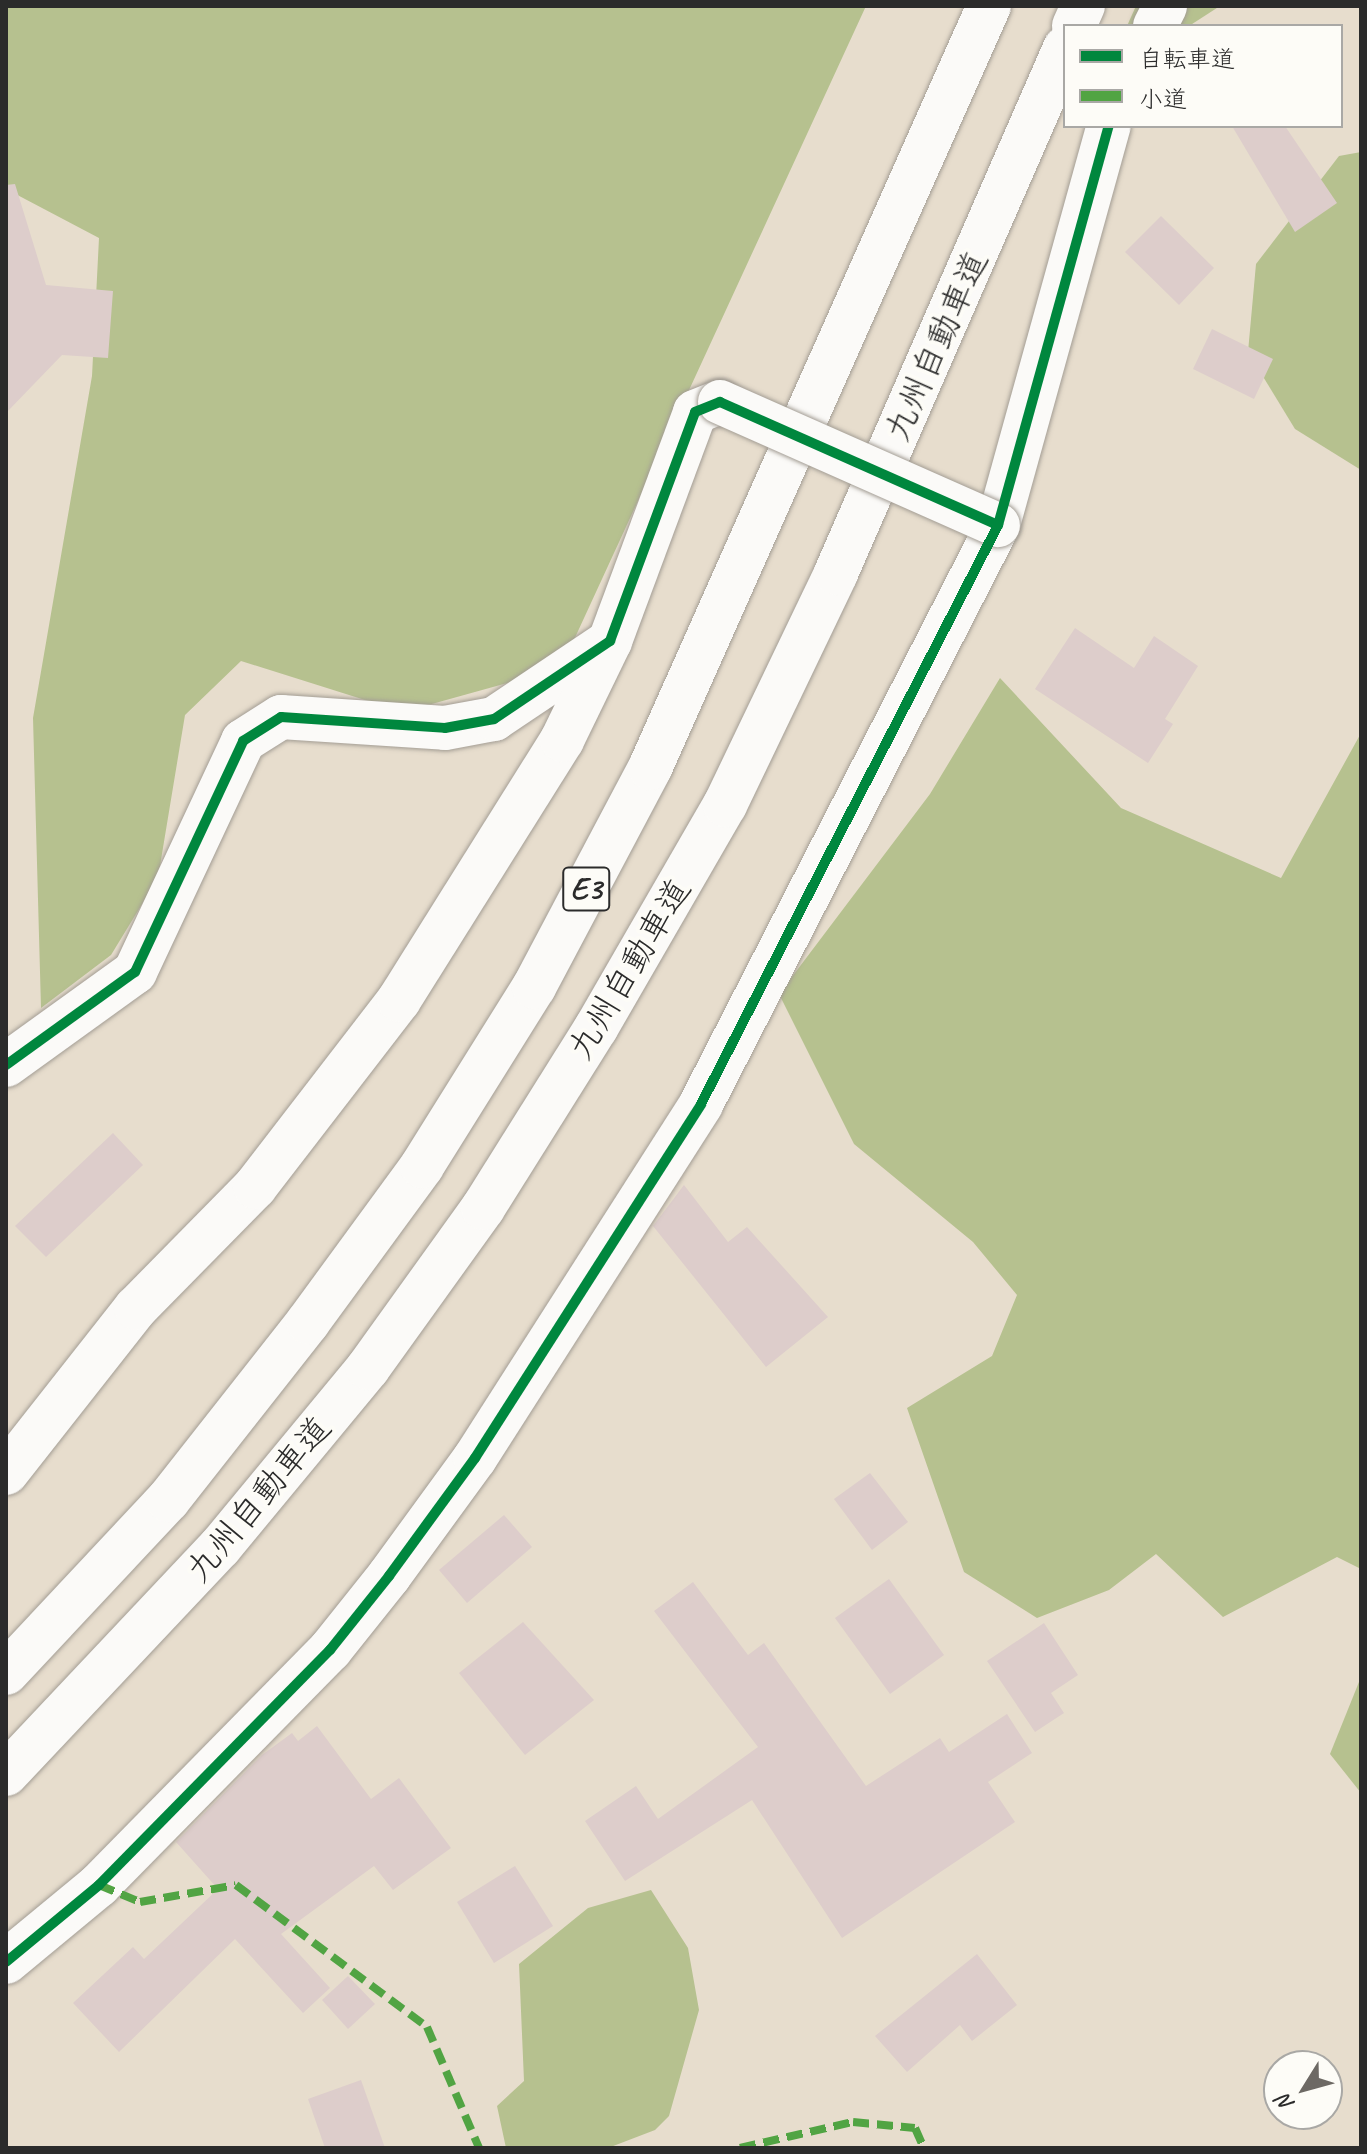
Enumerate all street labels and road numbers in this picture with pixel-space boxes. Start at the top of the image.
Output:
street label: 九州自動車道 [876,245,996,447]
road number: E3 [562,861,610,917]
street label: 九州自動車道 [559,871,699,1067]
street label: 九州自動車道 [177,1408,339,1590]

